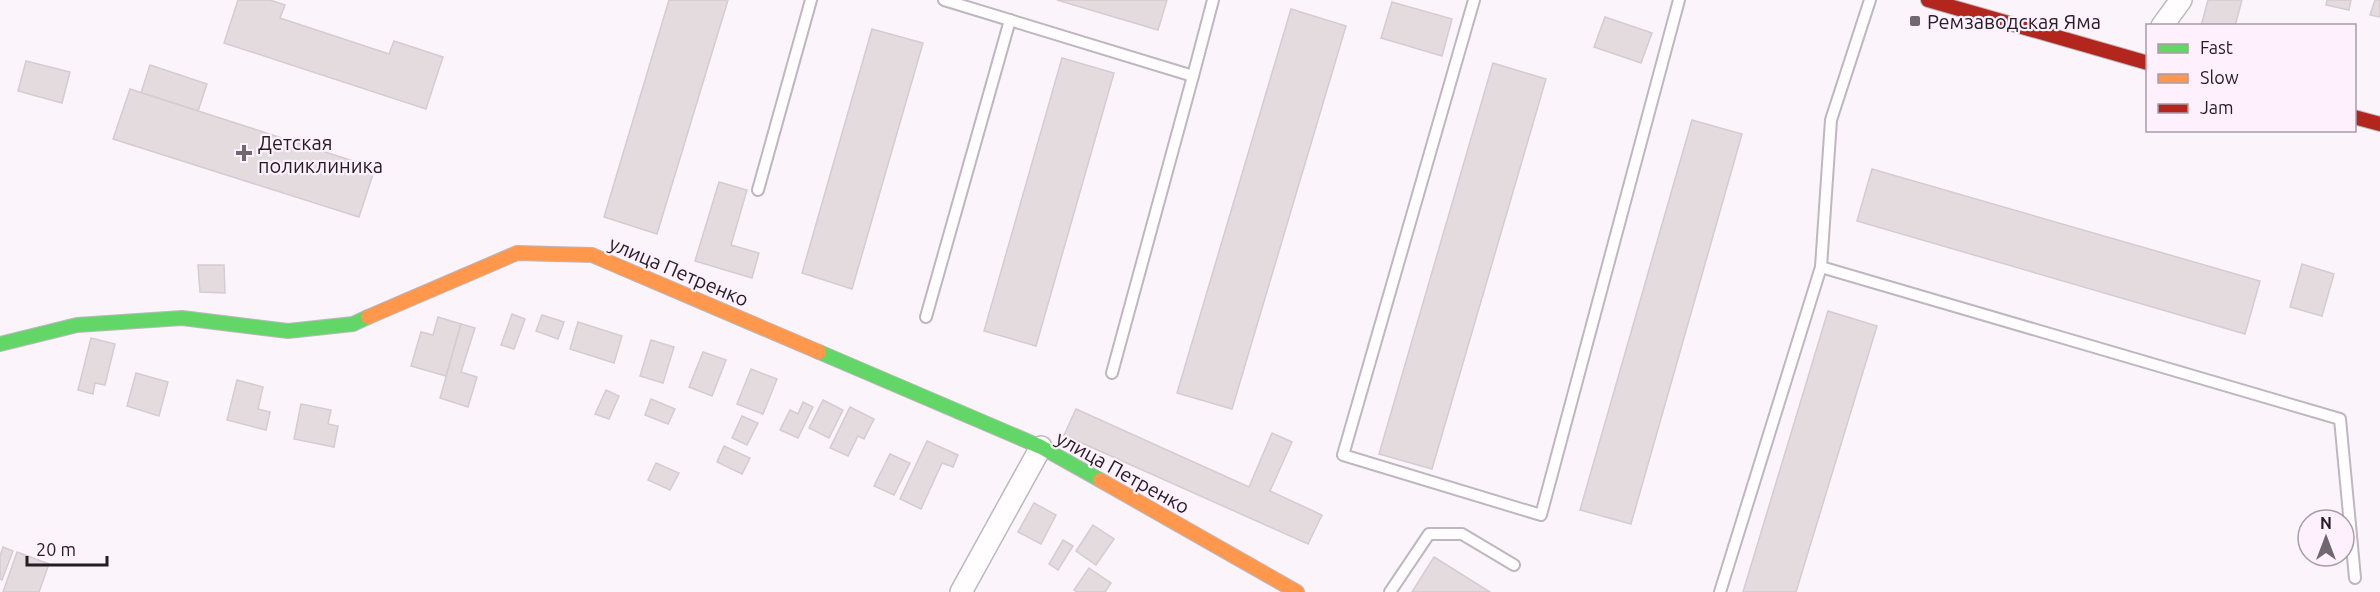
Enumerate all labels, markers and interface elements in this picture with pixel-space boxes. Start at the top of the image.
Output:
place label: Ремзаводская Яма [1927,10,2101,33]
marker: Ремзаводская Яма [1908,14,1922,28]
legend [2146,24,2356,132]
text: Fast [2200,37,2233,57]
text: Slow [2200,67,2239,87]
text: Jam [2200,97,2234,117]
place label: Детская поликлиника [258,131,383,177]
marker: Детская поликлиника [235,144,253,162]
street label: улица Петренко [606,231,752,311]
street label: улица Петренко [1052,426,1194,518]
north arrow [2296,508,2356,568]
text: N [2320,514,2332,532]
scale bar [27,529,106,567]
text: 20 m [36,539,76,559]

